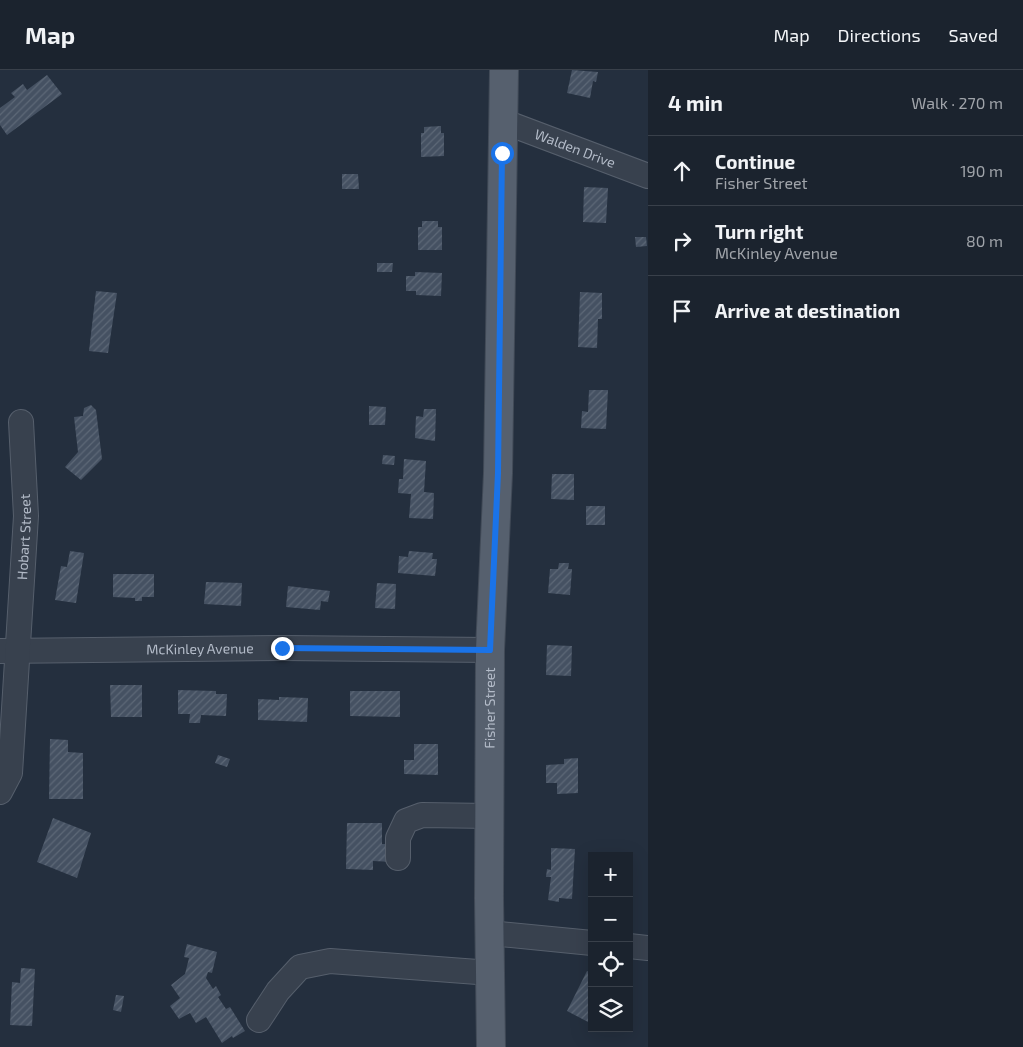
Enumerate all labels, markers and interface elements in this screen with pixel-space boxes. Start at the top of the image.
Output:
text: Map [25,20,75,49]
text: Map [773,24,810,46]
text: Directions [838,24,921,46]
text: Saved [949,24,998,46]
text: 4 min [668,90,723,115]
text: Walk · 270 m [911,93,1003,112]
street label: Walden Drive [532,125,618,171]
route start [491,142,514,165]
text: Continue [715,150,795,173]
icon: ahead [668,157,696,185]
text: 190 m [960,161,1003,180]
text: Fisher Street [715,173,808,192]
text: Turn right [715,220,803,243]
icon: right [668,227,696,255]
text: 80 m [966,231,1003,250]
text: McKinley Avenue [715,243,838,262]
icon: arrive [668,297,696,325]
text: Arrive at destination [715,299,900,322]
street label: Hobart Street [13,494,34,580]
route end [271,637,294,660]
street label: McKinley Avenue [146,639,254,657]
street label: Fisher Street [481,667,498,749]
map controls [588,852,633,1032]
button: + [588,852,633,897]
button: − [588,897,633,942]
button: locate [588,942,633,987]
button: layers [588,987,633,1032]

